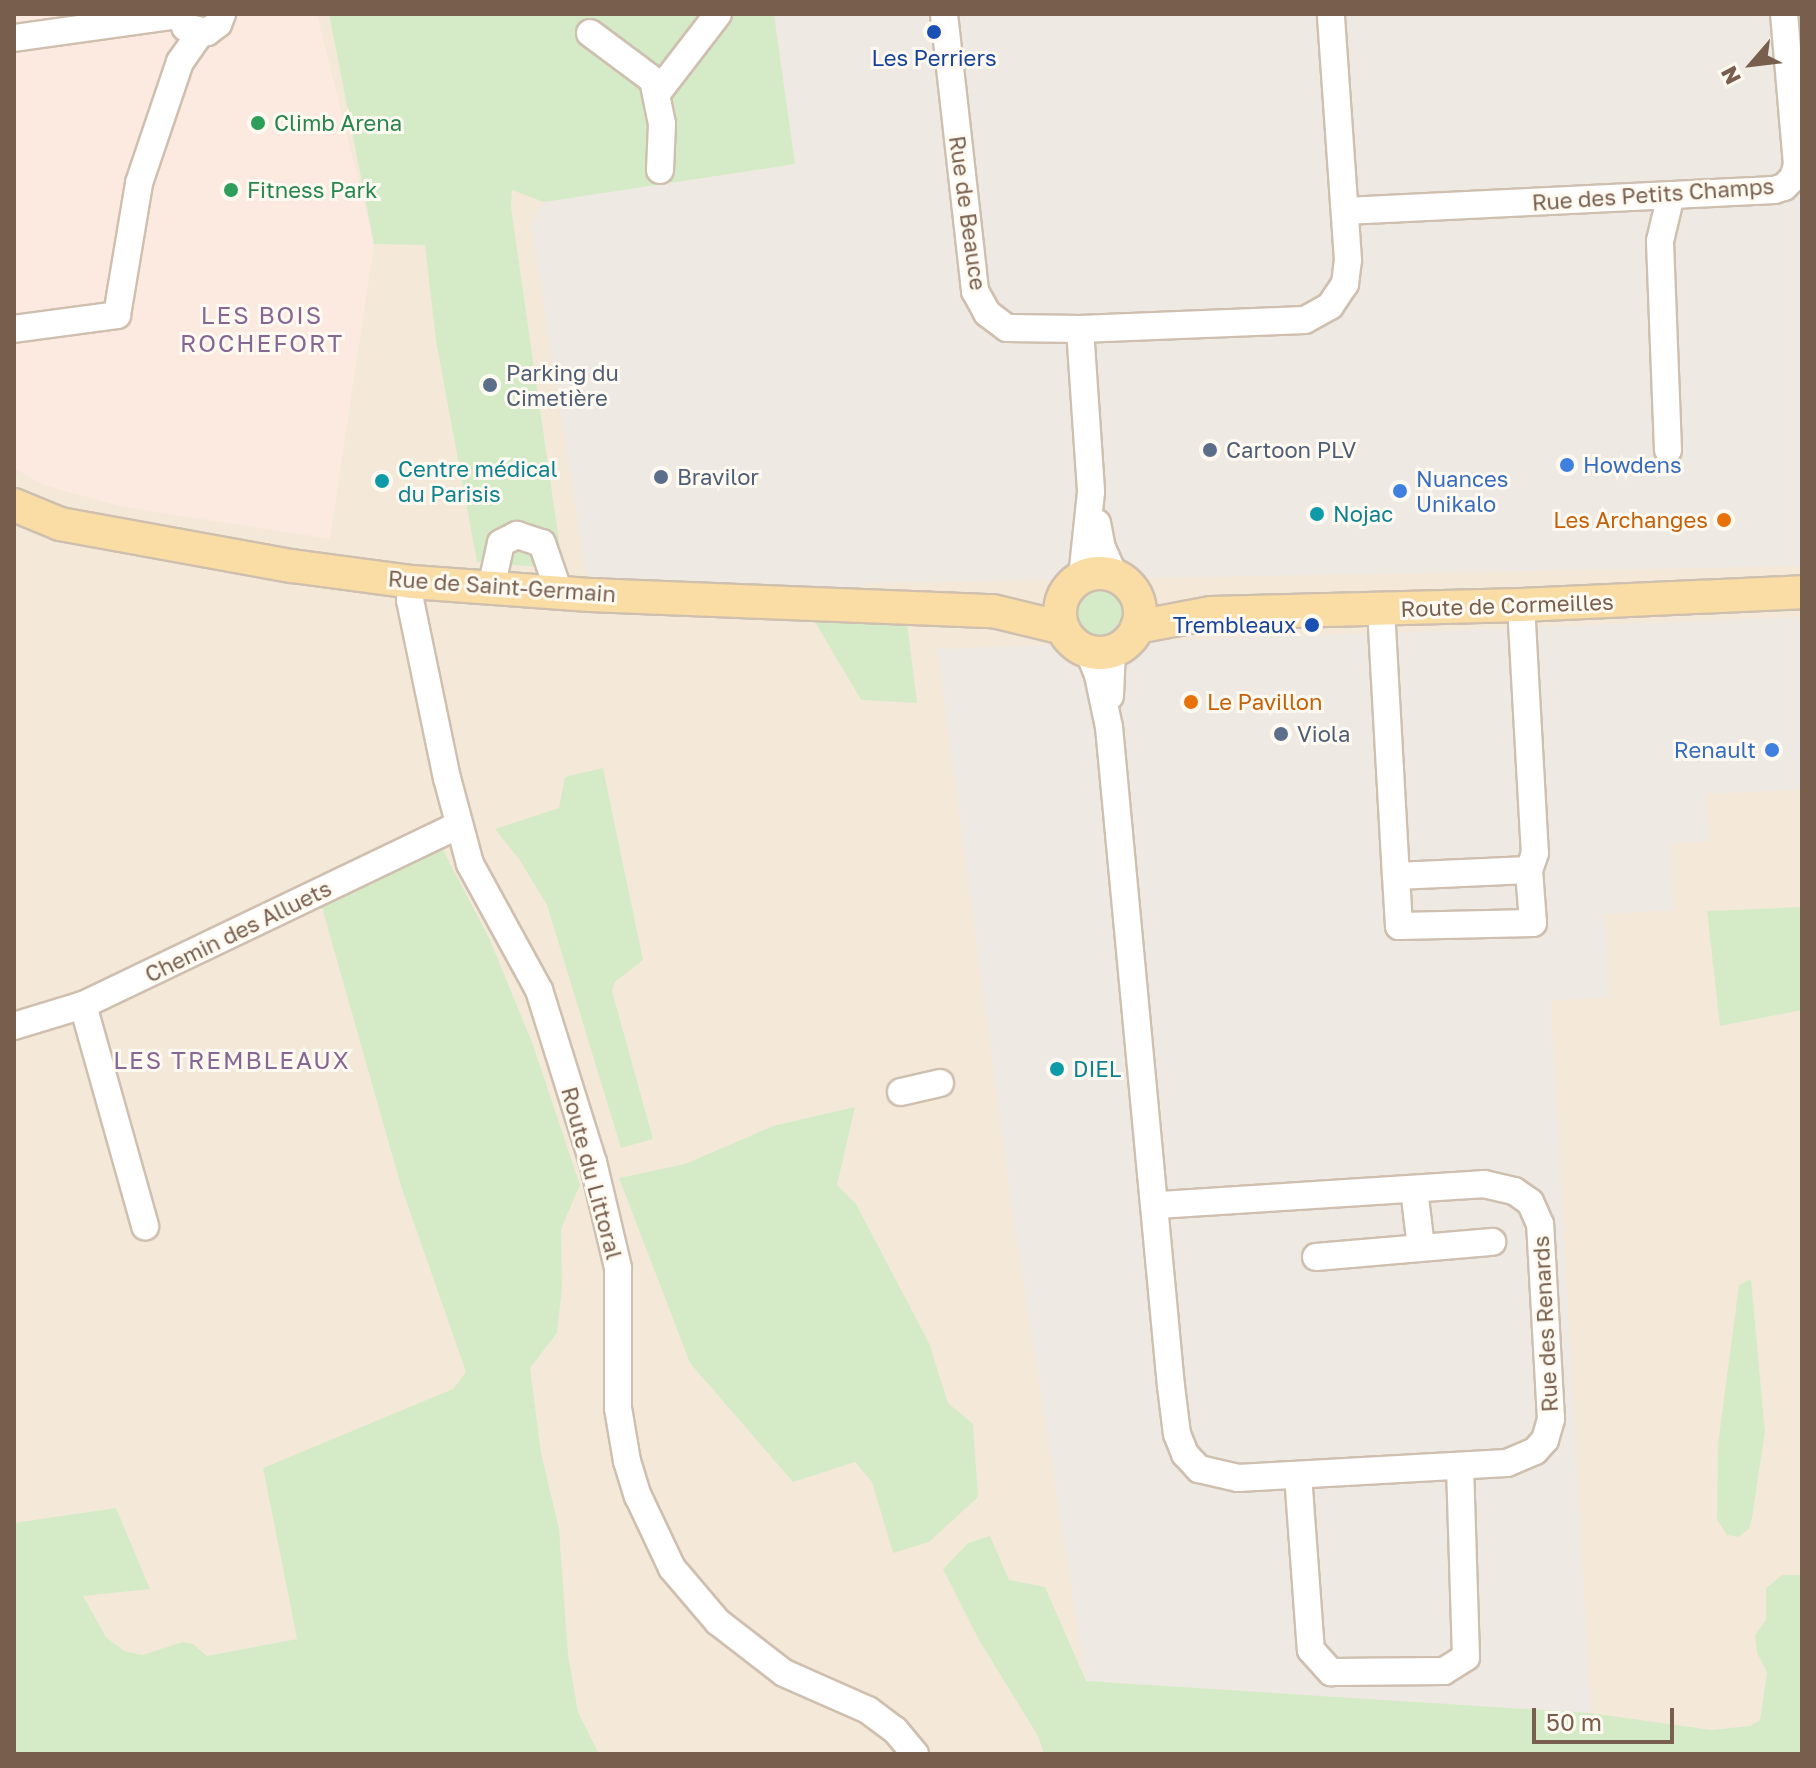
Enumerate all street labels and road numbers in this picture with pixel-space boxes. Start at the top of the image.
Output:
street label: Rue de Beauce [944,134,992,292]
street label: Rue des Petits Champs [1531,172,1775,216]
street label: Rue de Saint-Germain [387,565,617,607]
street label: Route de Cormeilles [1400,588,1614,622]
street label: Chemin des Alluets [141,874,335,988]
street label: Route du Littoral [556,1084,628,1262]
street label: Rue des Renards [1527,1235,1563,1413]

